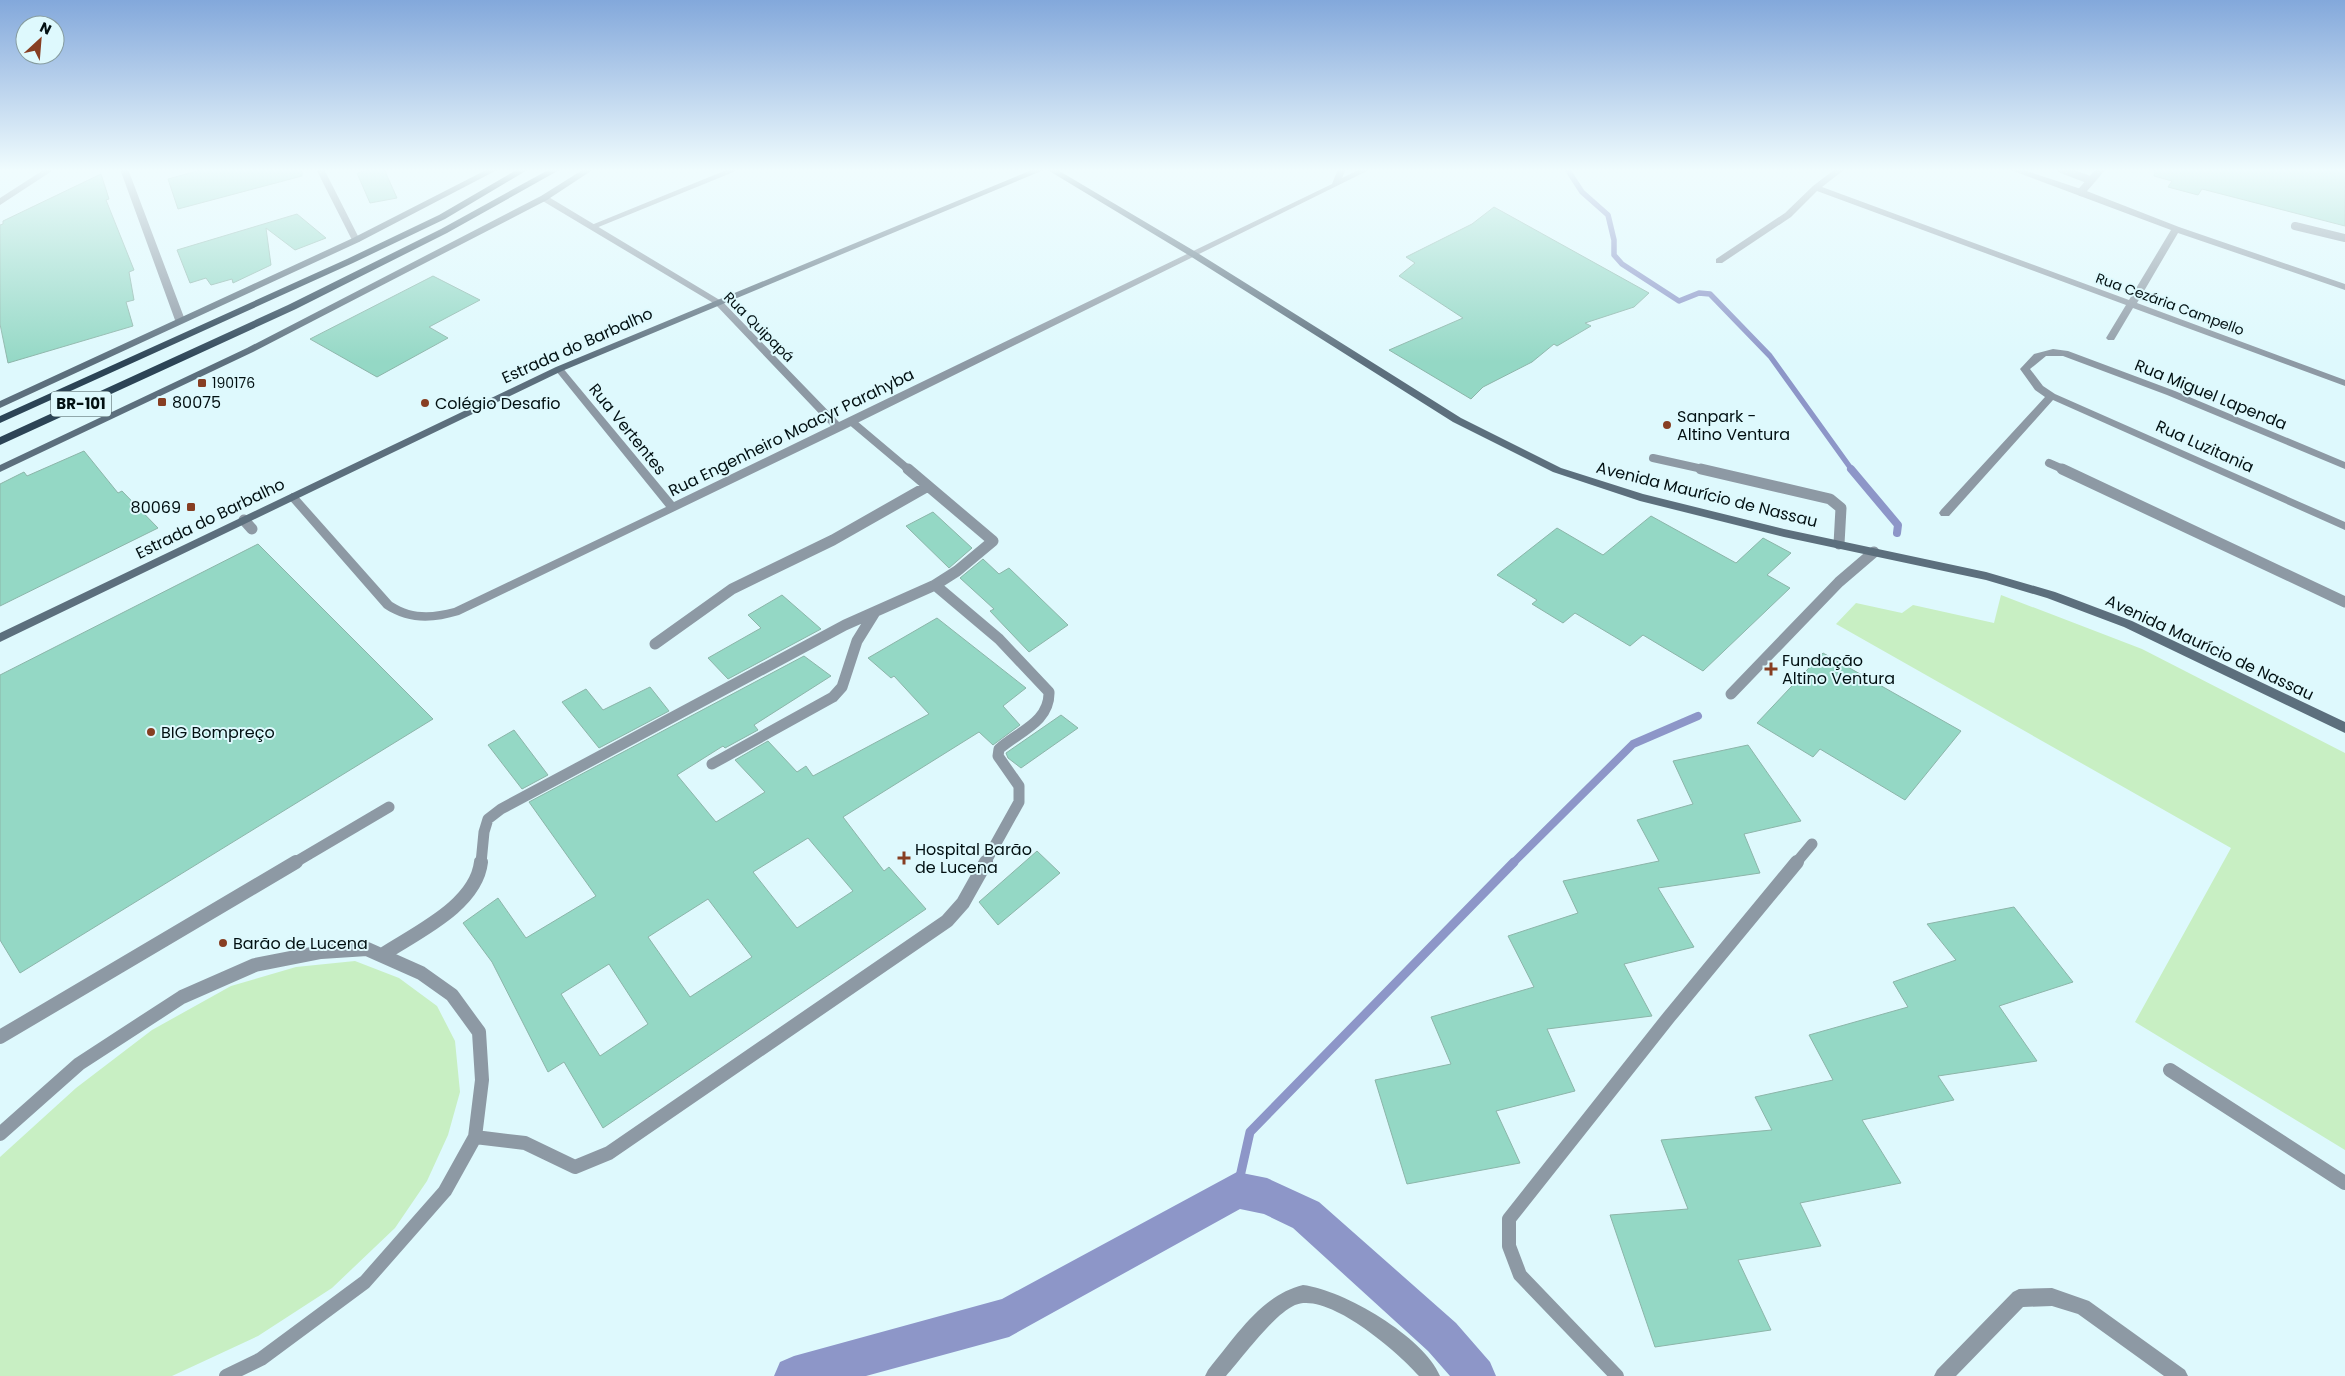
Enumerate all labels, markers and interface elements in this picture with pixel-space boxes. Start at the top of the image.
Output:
north arrow [15,15,65,65]
text: N [37,17,55,40]
street label: Rua Cezária Campello [2093,268,2247,340]
street label: Rua Quipapá [719,287,799,367]
street label: Estrada do Barbalho [498,302,656,389]
street label: Rua Miguel Lapenda [2131,353,2290,436]
street label: Rua Engenheiro Moacyr Parahyba [665,363,918,502]
place label: 190176 [212,373,255,393]
marker: 190176 [196,377,208,389]
street label: Rua Vertentes [583,379,672,480]
place label: 80075 [172,391,221,414]
road number: BR-101 [51,392,111,416]
place label: Colégio Desafio [435,392,561,415]
marker: 80075 [156,396,168,408]
marker: Colégio Desafio [419,397,431,409]
place label: Sanpark - Altino Ventura [1677,405,1790,446]
street label: Rua Luzitania [2152,415,2257,478]
marker: Sanpark - Altino Ventura [1661,419,1673,431]
street label: Avenida Maurício de Nassau [1594,456,1820,533]
street label: Estrada do Barbalho [132,472,289,565]
place label: 80069 [131,496,181,519]
marker: 80069 [185,501,197,513]
street label: Avenida Maurício de Nassau [2102,589,2318,706]
place label: Fundação Altino Ventura [1782,649,1895,690]
marker: Fundação Altino Ventura [1764,662,1778,676]
place label: BIG Bompreço [161,721,275,744]
marker: BIG Bompreço [145,726,157,738]
place label: Hospital Barão de Lucena [915,838,1032,879]
marker: Hospital Barão de Lucena [897,851,911,865]
place label: Barão de Lucena [233,932,368,955]
marker: Barão de Lucena [217,937,229,949]

